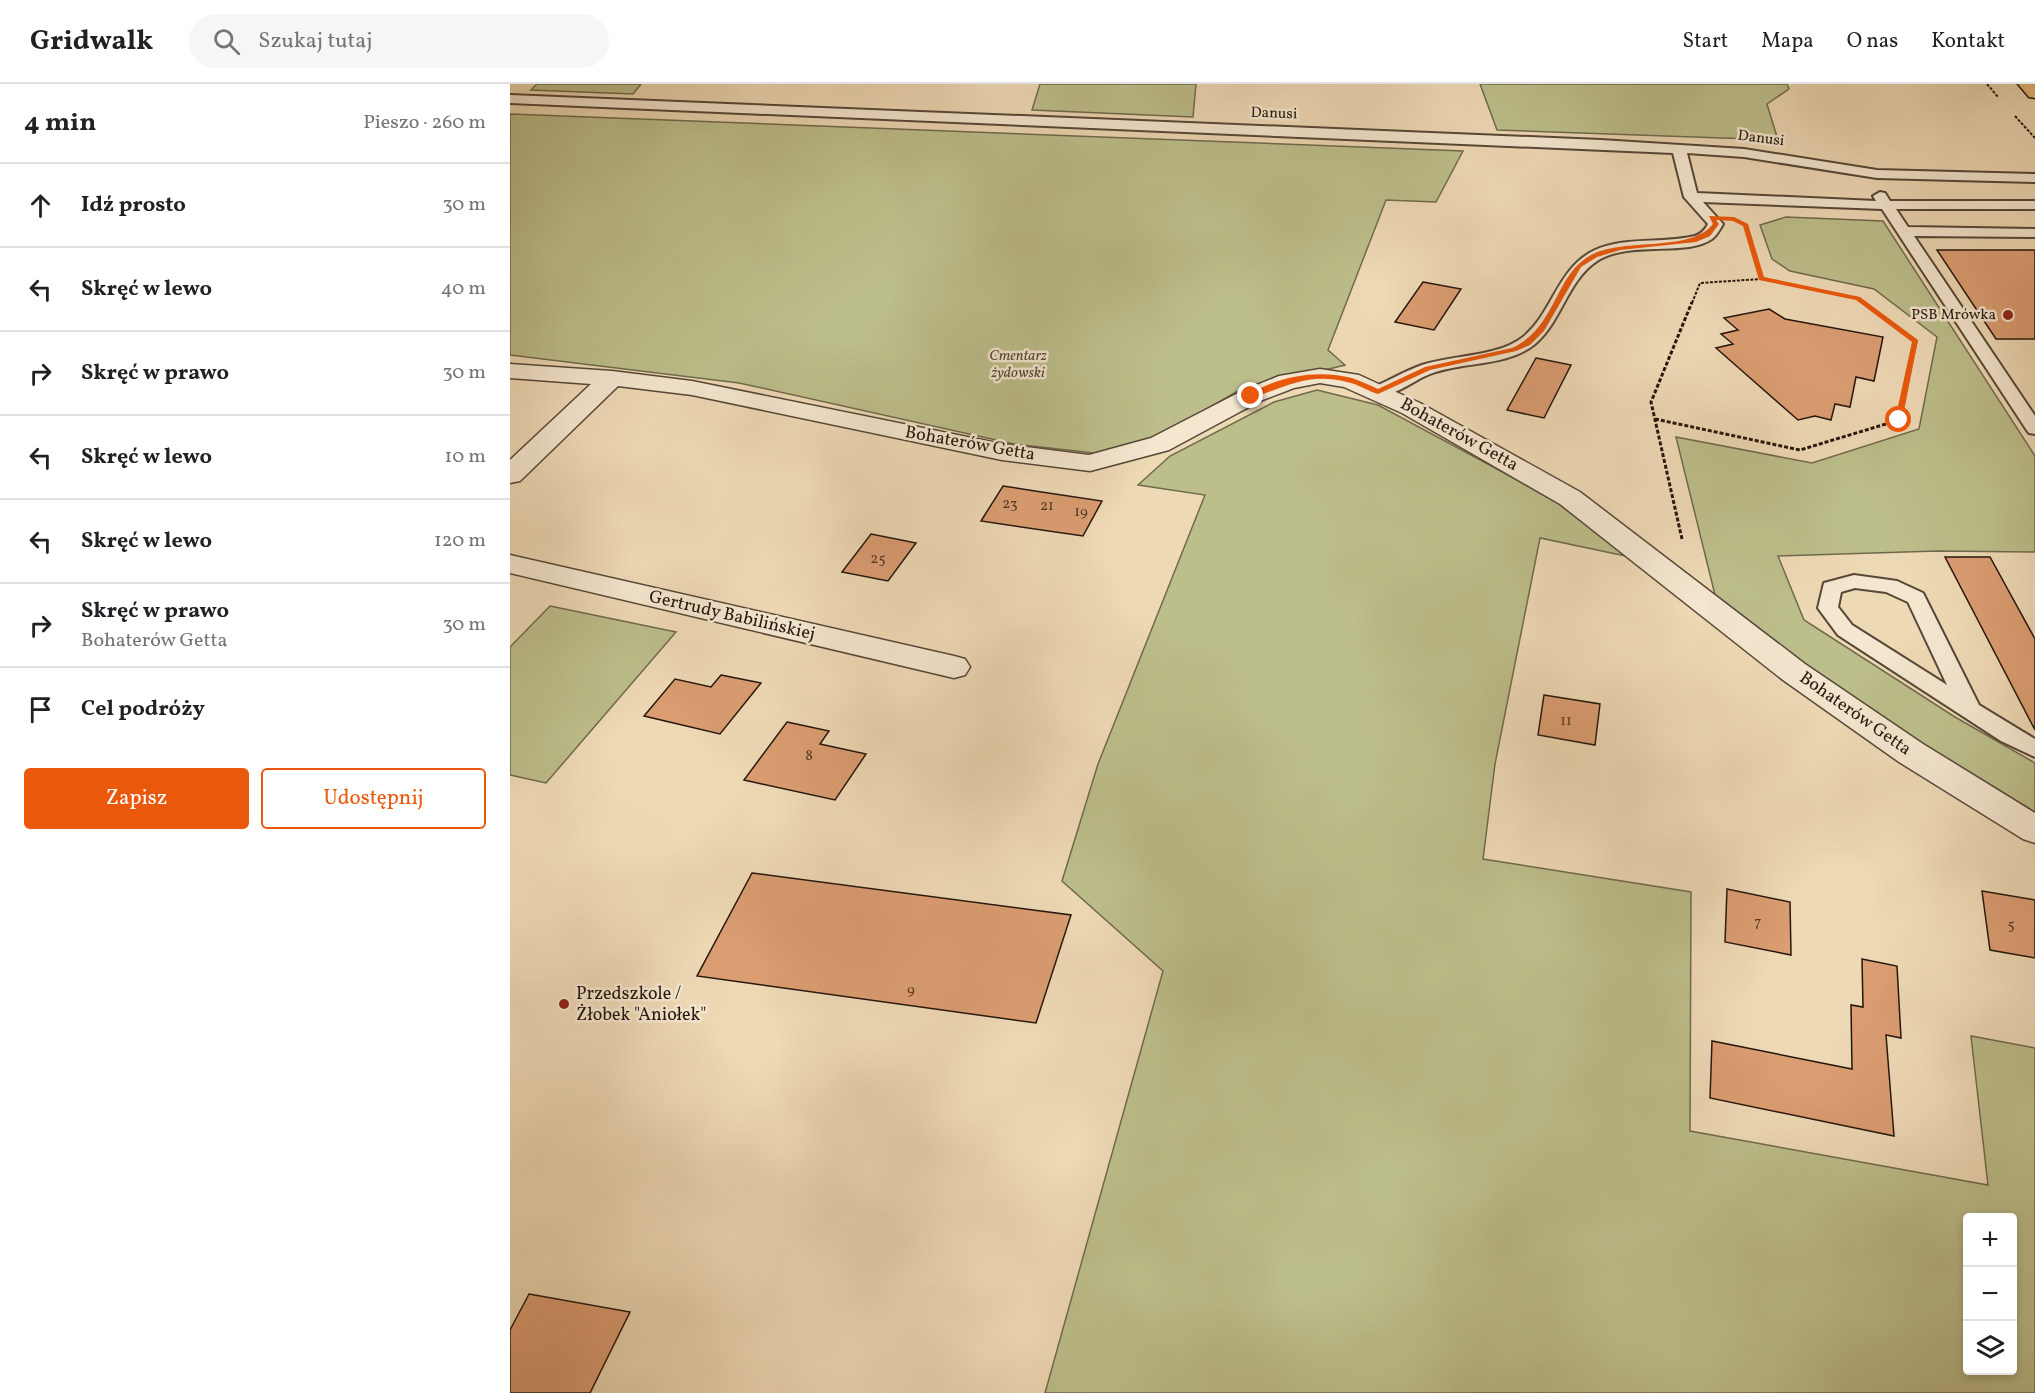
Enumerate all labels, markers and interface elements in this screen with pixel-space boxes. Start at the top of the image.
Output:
search box [189,14,609,68]
text: Gridwalk [30,22,153,61]
icon: search [210,25,243,58]
text: Szukaj tutaj [258,26,372,57]
text: Start [1683,27,1728,56]
text: Mapa [1761,27,1814,56]
text: O nas [1847,27,1898,56]
text: Kontakt [1931,27,2005,56]
street label: Danusi [1250,103,1298,125]
text: 4 min [24,105,96,141]
text: Pieszo · 260 m [363,109,486,137]
street label: Danusi [1737,126,1785,152]
icon: ahead [24,189,57,222]
text: Idź prosto [81,190,186,221]
text: 30 m [442,191,486,219]
icon: left [24,273,57,306]
text: Skręć w lewo [81,274,212,305]
text: 40 m [441,275,486,303]
place label: PSB Mrówka [1911,305,1996,326]
marker: PSB Mrówka [2001,308,2015,322]
park label: Cmentarz żydowski [989,346,1047,384]
icon: right [24,357,57,390]
text: Skręć w prawo [81,358,229,389]
text: 30 m [442,359,486,387]
route end [1237,382,1263,408]
street label: Bohaterów Getta [1395,392,1523,478]
route start [1885,406,1911,432]
street label: Bohaterów Getta [903,420,1037,468]
icon: left [24,441,57,474]
text: Skręć w lewo [81,442,212,473]
text: 10 m [445,443,486,471]
house number: 23 [1002,494,1018,515]
house number: 21 [1040,496,1054,517]
house number: 19 [1074,502,1088,523]
icon: left [24,525,57,558]
text: Skręć w lewo [81,526,212,557]
text: 120 m [434,527,486,555]
house number: 25 [870,549,886,570]
street label: Gertrudy Babilińskiej [646,585,818,647]
text: Skręć w prawo [81,596,229,627]
icon: right [24,609,57,642]
text: 30 m [442,611,486,639]
text: Bohaterów Getta [81,627,227,655]
street label: Bohaterów Getta [1794,666,1916,762]
icon: arrive [24,693,57,726]
text: Cel podróży [81,694,205,725]
house number: 11 [1560,711,1572,732]
house number: 8 [805,746,813,767]
button: Zapisz [24,768,249,829]
button: Udostępnij [261,768,486,829]
house number: 7 [1754,912,1762,933]
house number: 5 [2007,915,2015,936]
house number: 9 [907,980,915,1001]
place label: Przedszkole / Żłobek "Aniołek" [576,982,706,1028]
marker: Przedszkole / Żłobek "Aniołek" [557,997,571,1011]
map controls [1963,1213,2017,1375]
button: + [1963,1213,2017,1267]
button: − [1963,1267,2017,1321]
button: layers [1963,1321,2017,1375]

